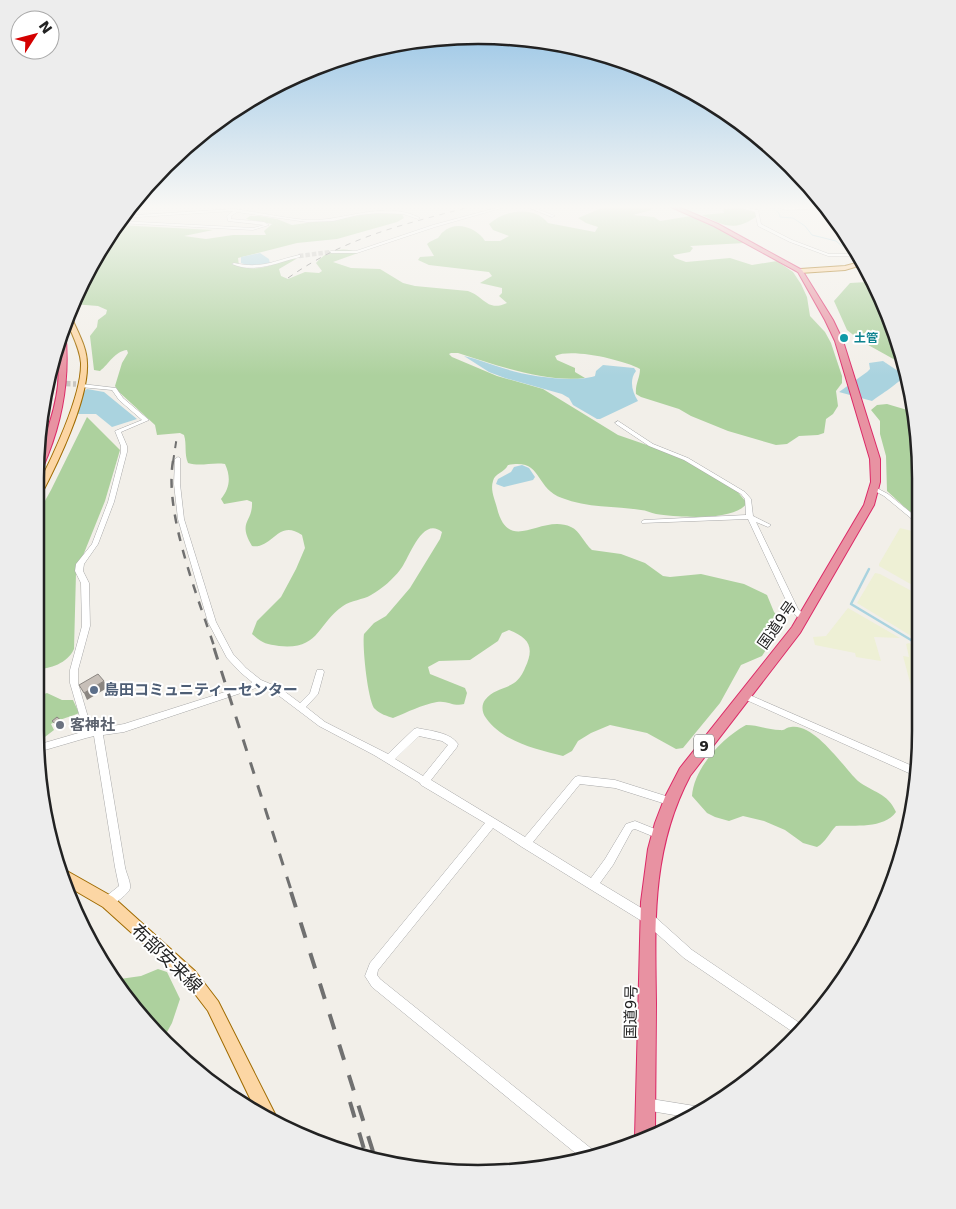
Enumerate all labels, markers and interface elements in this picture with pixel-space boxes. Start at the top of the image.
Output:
north arrow [10,10,60,60]
text: N [36,18,55,37]
place label: 土管 [854,331,878,345]
marker: 土管 [838,332,850,344]
street label: 国道9号 [754,597,800,653]
place label: 島田コミュニティーセンター [104,681,298,699]
marker: 島田コミュニティーセンター [88,684,100,696]
place label: 客神社 [70,716,115,734]
marker: 客神社 [54,719,66,731]
road number: 9 [694,734,714,758]
street label: 布部安来線 [127,919,207,997]
street label: 国道9号 [622,985,640,1039]

